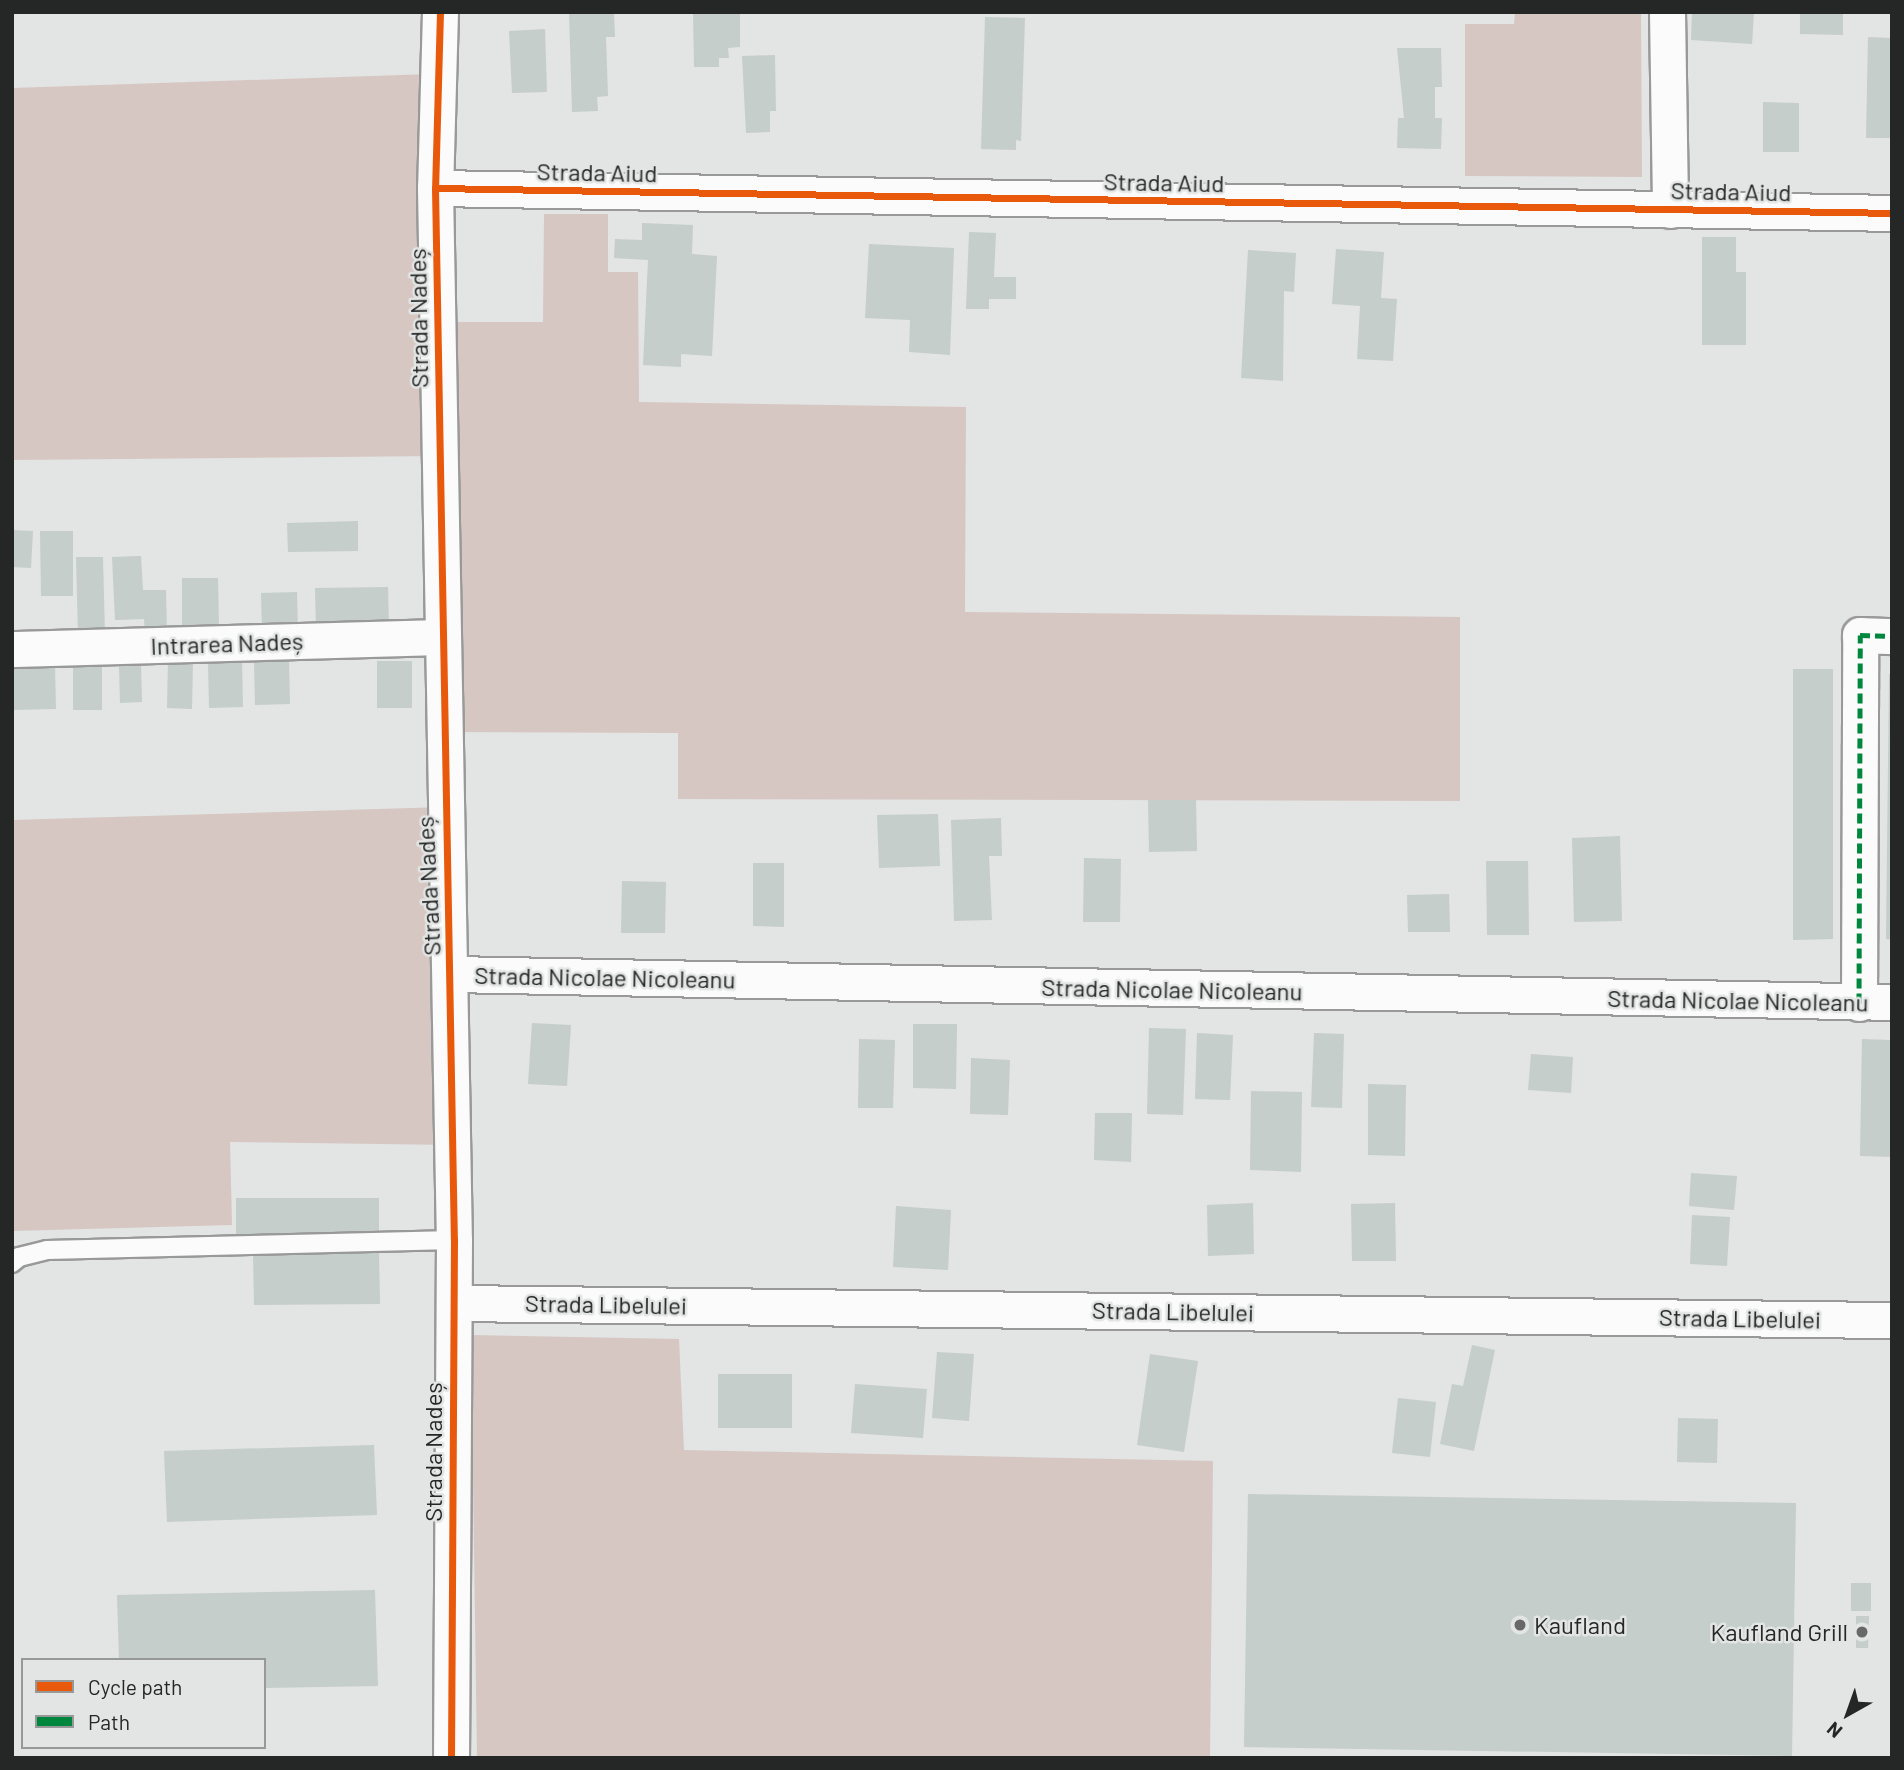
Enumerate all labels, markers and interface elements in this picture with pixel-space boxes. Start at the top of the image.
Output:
street label: Strada Aiud [536,157,658,187]
street label: Strada Aiud [1103,167,1225,197]
street label: Strada Aiud [1670,176,1792,206]
street label: Strada Nadeș [402,248,434,388]
street label: Intrarea Nadeș [150,626,304,660]
street label: Strada Nadeș [410,816,446,956]
street label: Strada Nicolae Nicoleanu [474,960,736,994]
street label: Strada Nicolae Nicoleanu [1041,972,1303,1006]
street label: Strada Nicolae Nicoleanu [1607,983,1869,1017]
street label: Strada Libelulei [525,1288,687,1320]
street label: Strada Libelulei [1092,1295,1254,1327]
street label: Strada Libelulei [1659,1302,1821,1334]
street label: Strada Nadeș [419,1382,447,1522]
place label: Kaufland [1534,1611,1626,1639]
marker: Kaufland [1512,1617,1528,1633]
place label: Kaufland Grill [1711,1618,1848,1646]
marker: Kaufland Grill [1854,1624,1870,1640]
legend [21,1658,266,1749]
text: Cycle path [88,1674,182,1699]
north arrow [1813,1679,1883,1749]
text: Path [88,1709,130,1734]
text: N [1822,1718,1846,1743]

